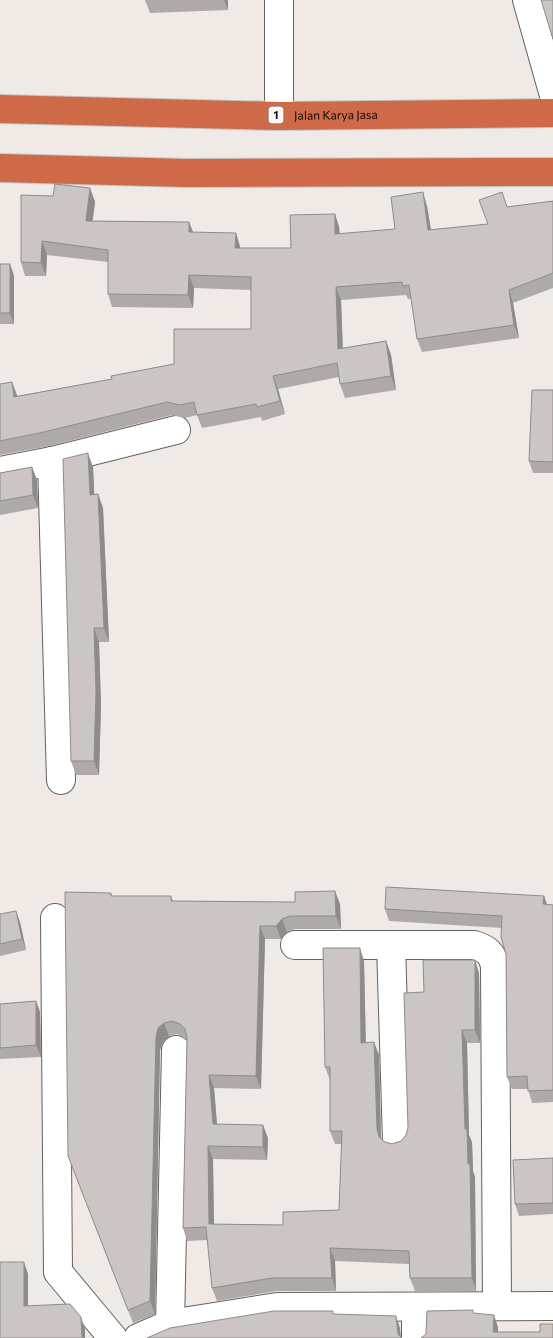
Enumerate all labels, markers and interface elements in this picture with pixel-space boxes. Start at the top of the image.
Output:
road number: 1 [268,106,284,124]
street label: Jalan Karya Jasa [294,107,378,123]

